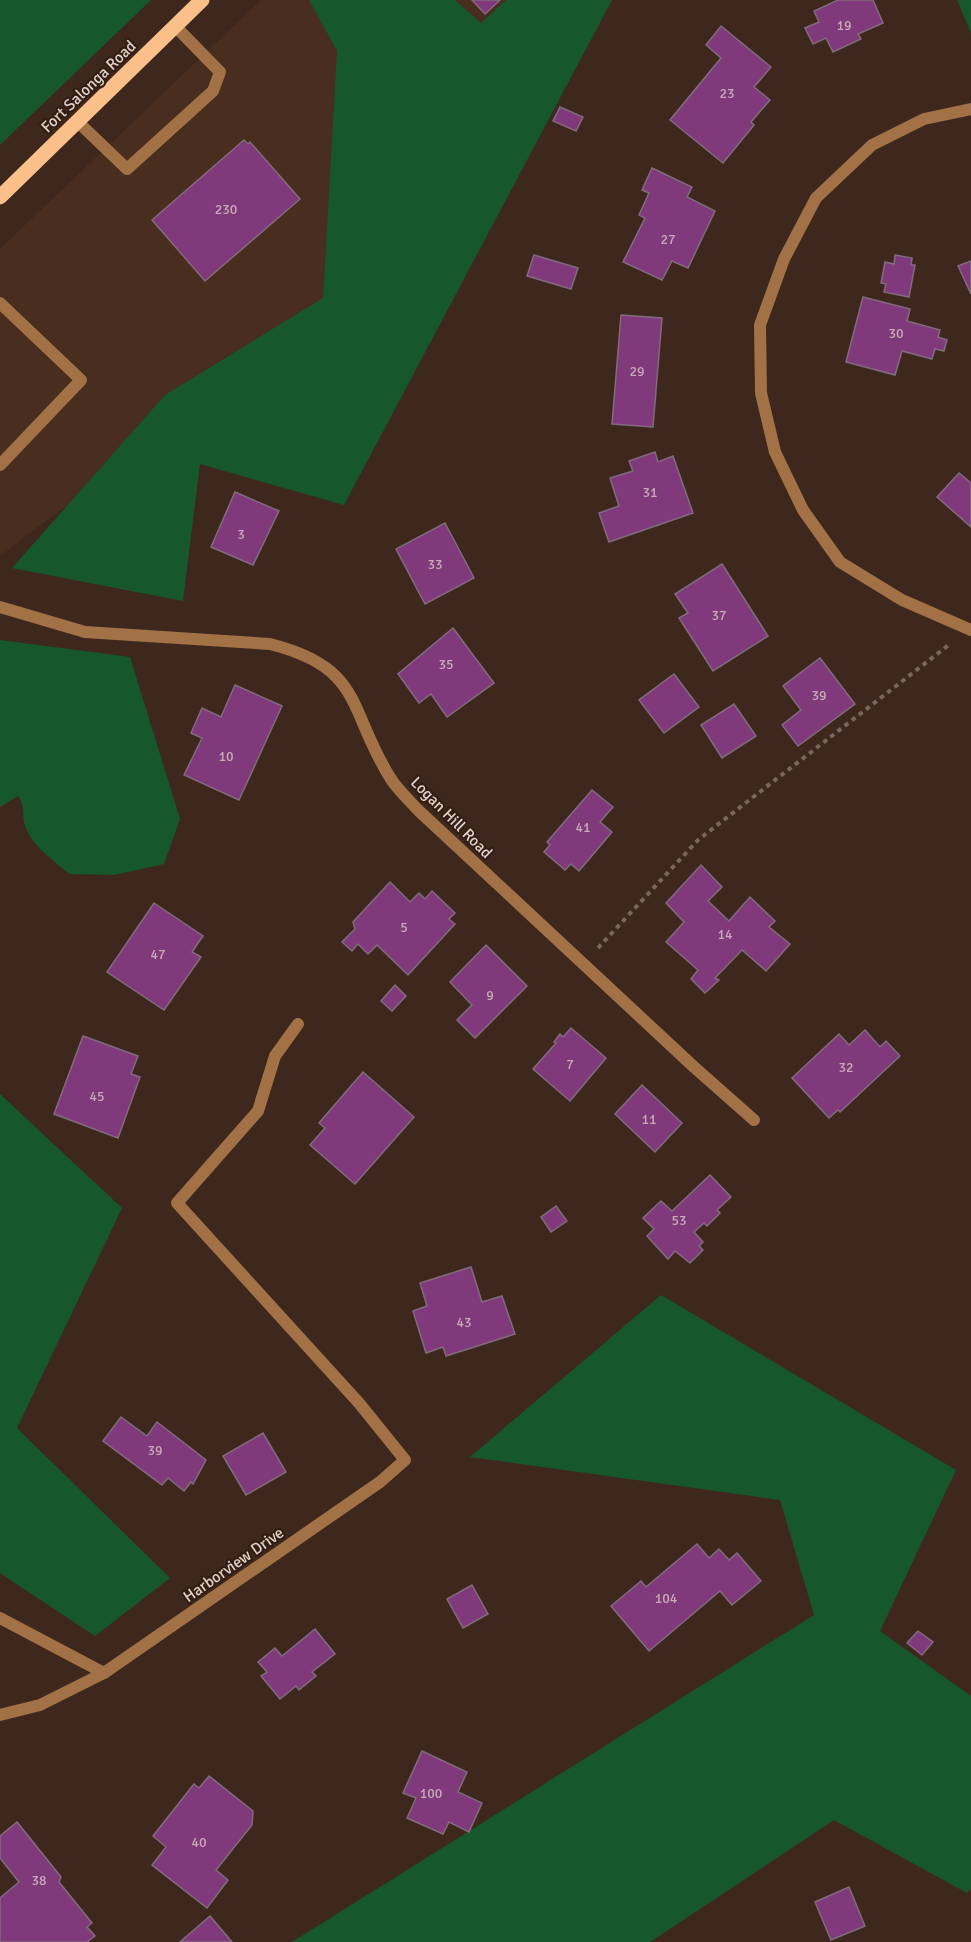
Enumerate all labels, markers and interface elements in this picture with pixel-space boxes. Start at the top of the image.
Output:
house number: 19 [836,17,852,34]
street label: Fort Salonga Road [37,36,140,137]
house number: 23 [719,85,735,102]
house number: 230 [215,201,237,218]
house number: 27 [660,231,676,248]
house number: 30 [888,325,904,342]
house number: 29 [629,363,645,380]
house number: 31 [642,484,658,501]
house number: 3 [237,526,245,543]
house number: 33 [427,556,443,573]
house number: 37 [711,607,727,624]
house number: 35 [438,656,454,673]
house number: 39 [811,687,827,704]
house number: 10 [218,748,234,765]
street label: Logan Hill Road [406,773,496,863]
house number: 41 [575,819,591,836]
house number: 5 [400,919,408,936]
house number: 14 [717,926,733,943]
house number: 47 [150,946,166,963]
house number: 9 [486,987,494,1004]
house number: 7 [566,1056,574,1073]
house number: 32 [838,1059,854,1076]
house number: 45 [89,1088,105,1105]
house number: 11 [641,1111,657,1128]
house number: 53 [671,1212,687,1229]
house number: 43 [456,1314,472,1331]
house number: 39 [147,1442,163,1459]
street label: Harborview Drive [180,1523,288,1607]
house number: 104 [655,1590,678,1607]
house number: 100 [420,1785,442,1802]
house number: 40 [191,1834,207,1851]
house number: 38 [31,1872,47,1889]

